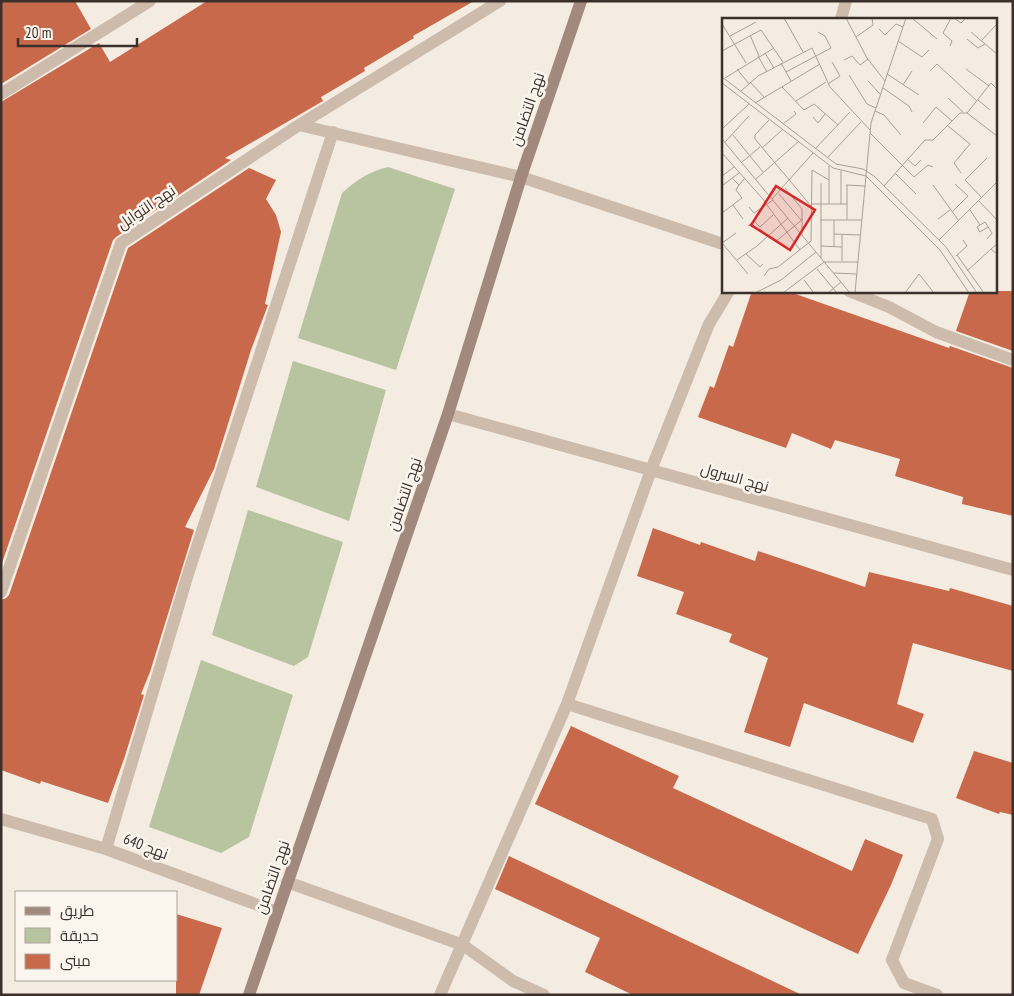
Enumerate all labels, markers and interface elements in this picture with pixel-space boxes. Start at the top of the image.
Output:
scale bar [18,15,136,47]
inset map [722,18,996,292]
text: 20 m [25,23,51,42]
street label: نهج التضامن [506,70,550,149]
street label: نهج التوابل [113,181,180,235]
street label: نهج التضامن [383,455,427,534]
street label: نهج السرول [698,458,771,498]
street label: نهج 640 [120,829,171,865]
street label: نهج التضامن [251,838,295,917]
legend [15,891,178,981]
text: طريق [60,901,94,921]
text: حديقة [60,926,99,945]
text: مبنى [60,951,91,971]

